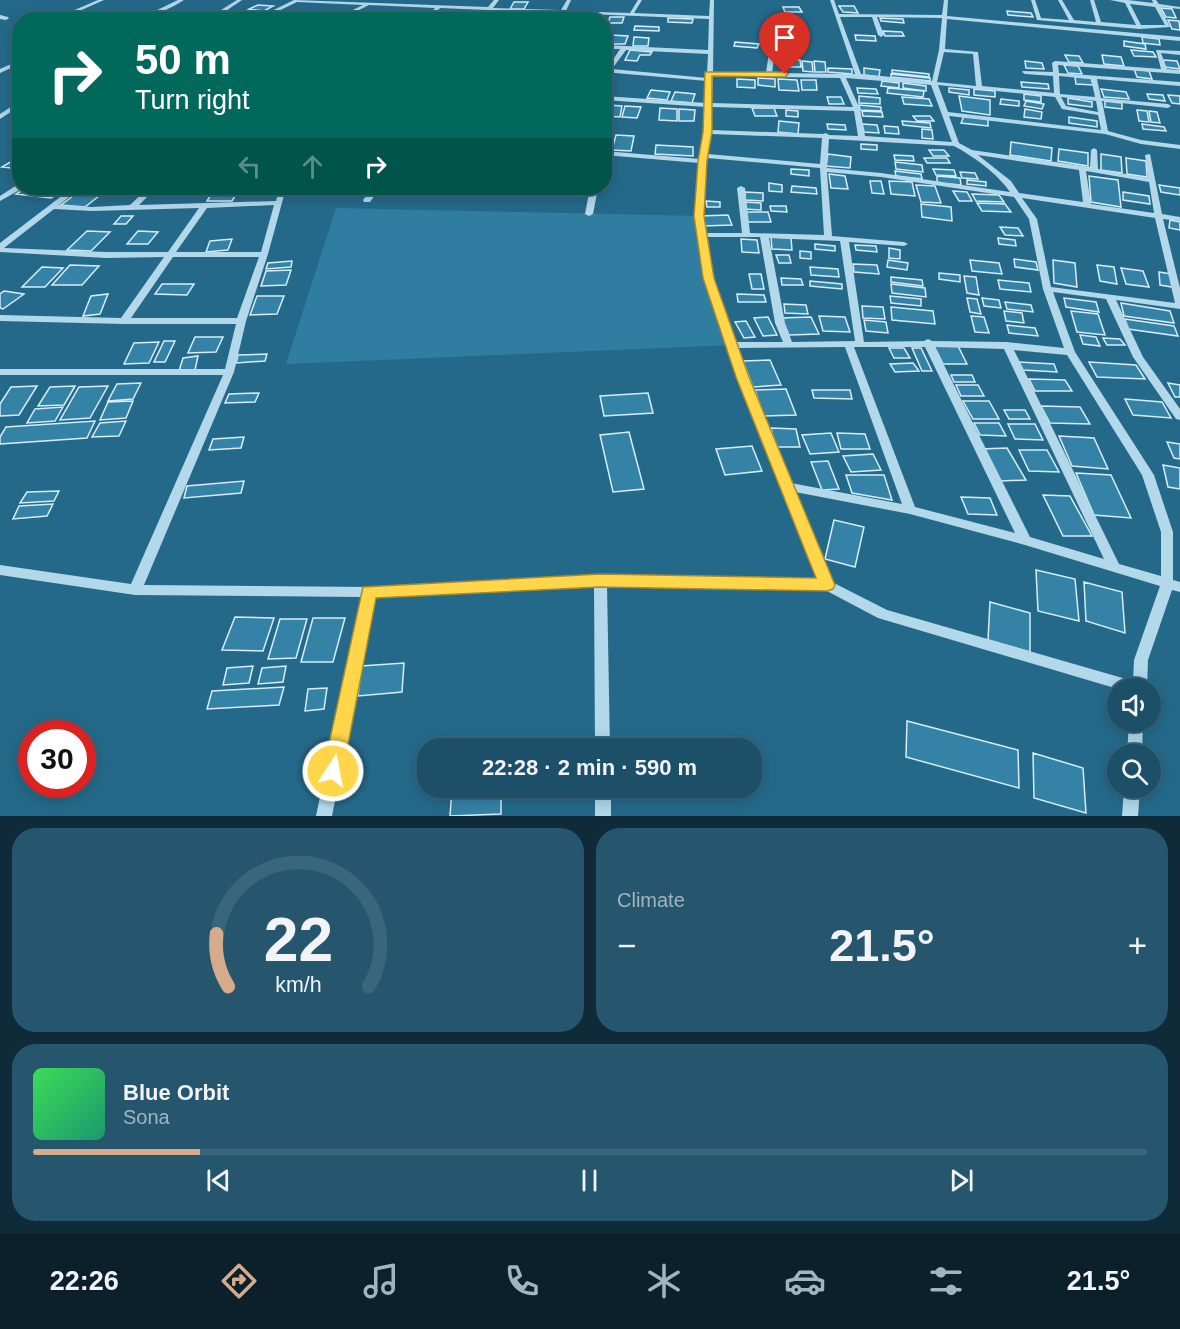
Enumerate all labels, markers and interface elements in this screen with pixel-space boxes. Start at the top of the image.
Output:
pin [759,12,810,74]
icon: arrive [768,21,801,54]
icon: right [36,36,114,114]
text: 50 m [135,36,231,83]
text: Turn right [135,85,250,115]
icon: left [233,150,266,183]
icon: ahead [296,150,329,183]
icon: right [359,150,392,183]
map controls [1107,678,1161,798]
button: sound [1107,678,1161,732]
speed limit sign: 30 [18,720,96,798]
position arrow [301,739,365,803]
button: search [1107,744,1161,798]
text: 22:28 · 2 min · 590 m [482,755,697,780]
text: Climate [617,889,685,911]
text: 22 [263,905,333,974]
text: 21.5° [829,920,935,971]
text: − [617,927,636,964]
text: + [1128,927,1147,964]
text: km/h [275,973,321,997]
text: Blue Orbit [123,1080,229,1105]
text: Sona [123,1106,170,1128]
icon: previous [202,1164,235,1197]
icon: pause [573,1164,606,1197]
icon: next [945,1164,978,1197]
icon: directions [218,1260,260,1302]
icon: music [360,1260,402,1302]
icon: phone [501,1260,543,1302]
icon: climate [643,1260,685,1302]
icon: car [784,1260,826,1302]
icon: filters [925,1260,967,1302]
text: 22:26 [50,1266,119,1296]
text: 21.5° [1067,1266,1130,1296]

